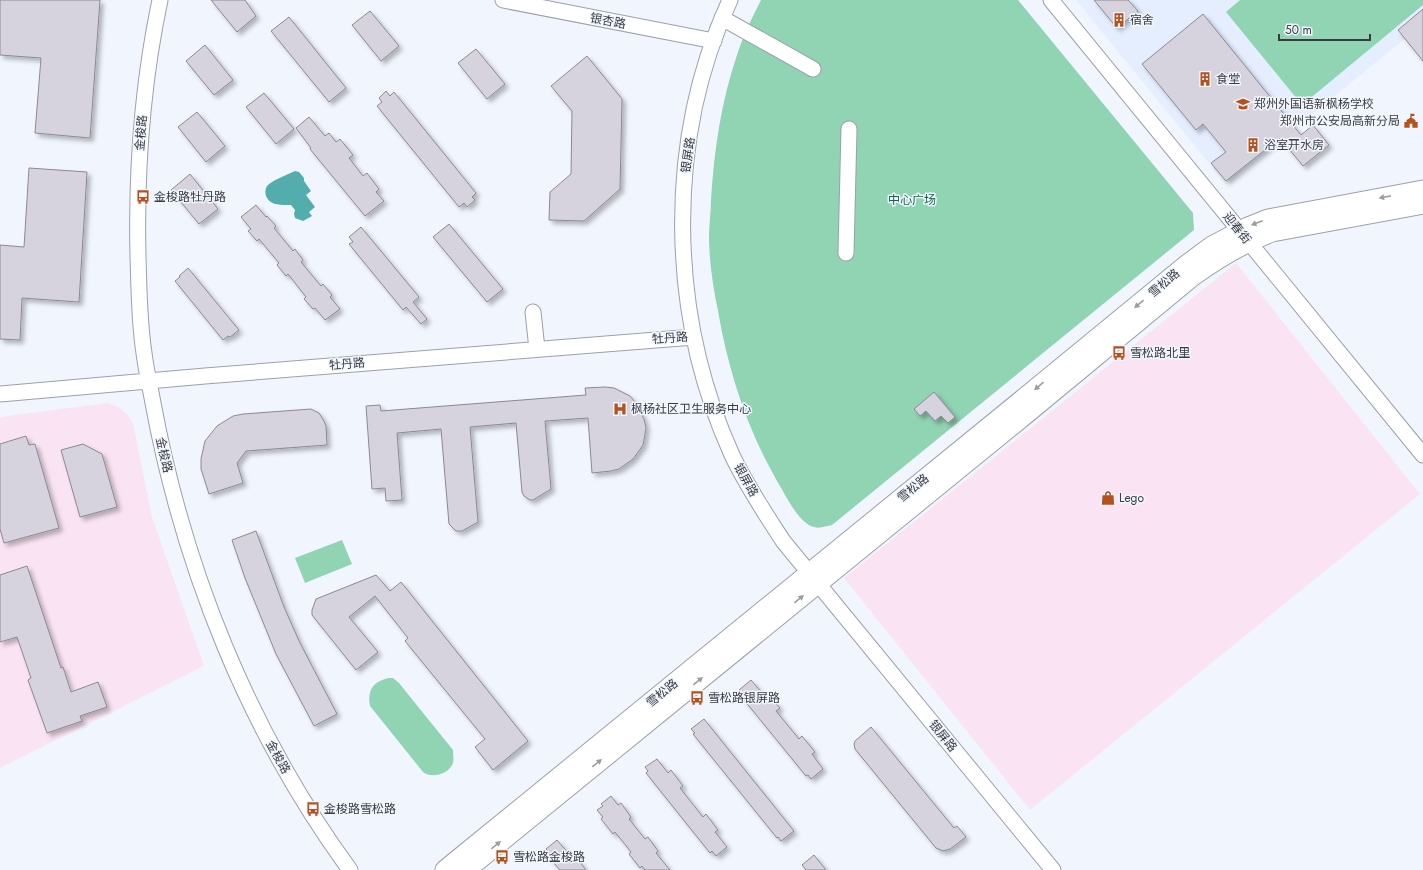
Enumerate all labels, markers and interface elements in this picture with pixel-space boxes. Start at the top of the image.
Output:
street label: 银杏路 [589,9,627,33]
place label: 宿舍 [1130,11,1154,29]
building icon: 宿舍 [1111,12,1127,28]
scale bar [1279,16,1370,42]
text: 50 m [1285,21,1312,39]
place label: 食堂 [1216,70,1240,88]
building icon: 食堂 [1197,71,1213,87]
place label: 郑州外国语新枫杨学校 [1254,95,1374,113]
school or university icon: 郑州外国语新枫杨学校 [1235,96,1251,112]
place label: 郑州市公安局高新分局 [1280,112,1400,130]
public building icon: 郑州市公安局高新分局 [1403,113,1419,129]
street label: 金梭路 [130,114,152,152]
street label: 银屏路 [677,136,699,174]
place label: 浴室开水房 [1264,136,1324,154]
building icon: 浴室开水房 [1245,137,1261,153]
place label: 金梭路牡丹路 [154,188,226,206]
bus stop icon: 金梭路牡丹路 [135,189,151,205]
park label: 中心广场 [888,191,936,209]
one-way arrow [1379,195,1391,201]
street label: 迎春街 [1219,208,1255,248]
one-way arrow [1251,221,1263,227]
street label: 雪松路 [1144,265,1184,301]
one-way arrow [1133,299,1144,308]
street label: 牡丹路 [651,328,689,348]
place label: 雪松路北里 [1130,344,1190,362]
bus stop icon: 雪松路北里 [1111,345,1127,361]
street label: 牡丹路 [328,353,366,375]
one-way arrow [1033,382,1044,391]
place label: 枫杨社区卫生服务中心 [631,400,751,418]
hospital icon: 枫杨社区卫生服务中心 [612,401,628,417]
street label: 金梭路 [151,435,177,475]
street label: 银屏路 [729,460,763,500]
street label: 雪松路 [893,470,933,506]
place label: Lego [1119,489,1144,507]
shop icon: Lego [1100,490,1116,506]
one-way arrow [793,595,804,603]
street label: 雪松路 [642,675,682,711]
one-way arrow [692,677,703,685]
place label: 雪松路银屏路 [708,689,780,707]
bus stop icon: 雪松路银屏路 [689,690,705,706]
street label: 银屏路 [925,716,961,756]
street label: 金梭路 [261,737,295,777]
one-way arrow [591,759,602,767]
place label: 金梭路雪松路 [324,800,396,818]
bus stop icon: 金梭路雪松路 [305,801,321,817]
one-way arrow [491,841,502,850]
place label: 雪松路金梭路 [513,848,585,866]
bus stop icon: 雪松路金梭路 [494,849,510,865]

